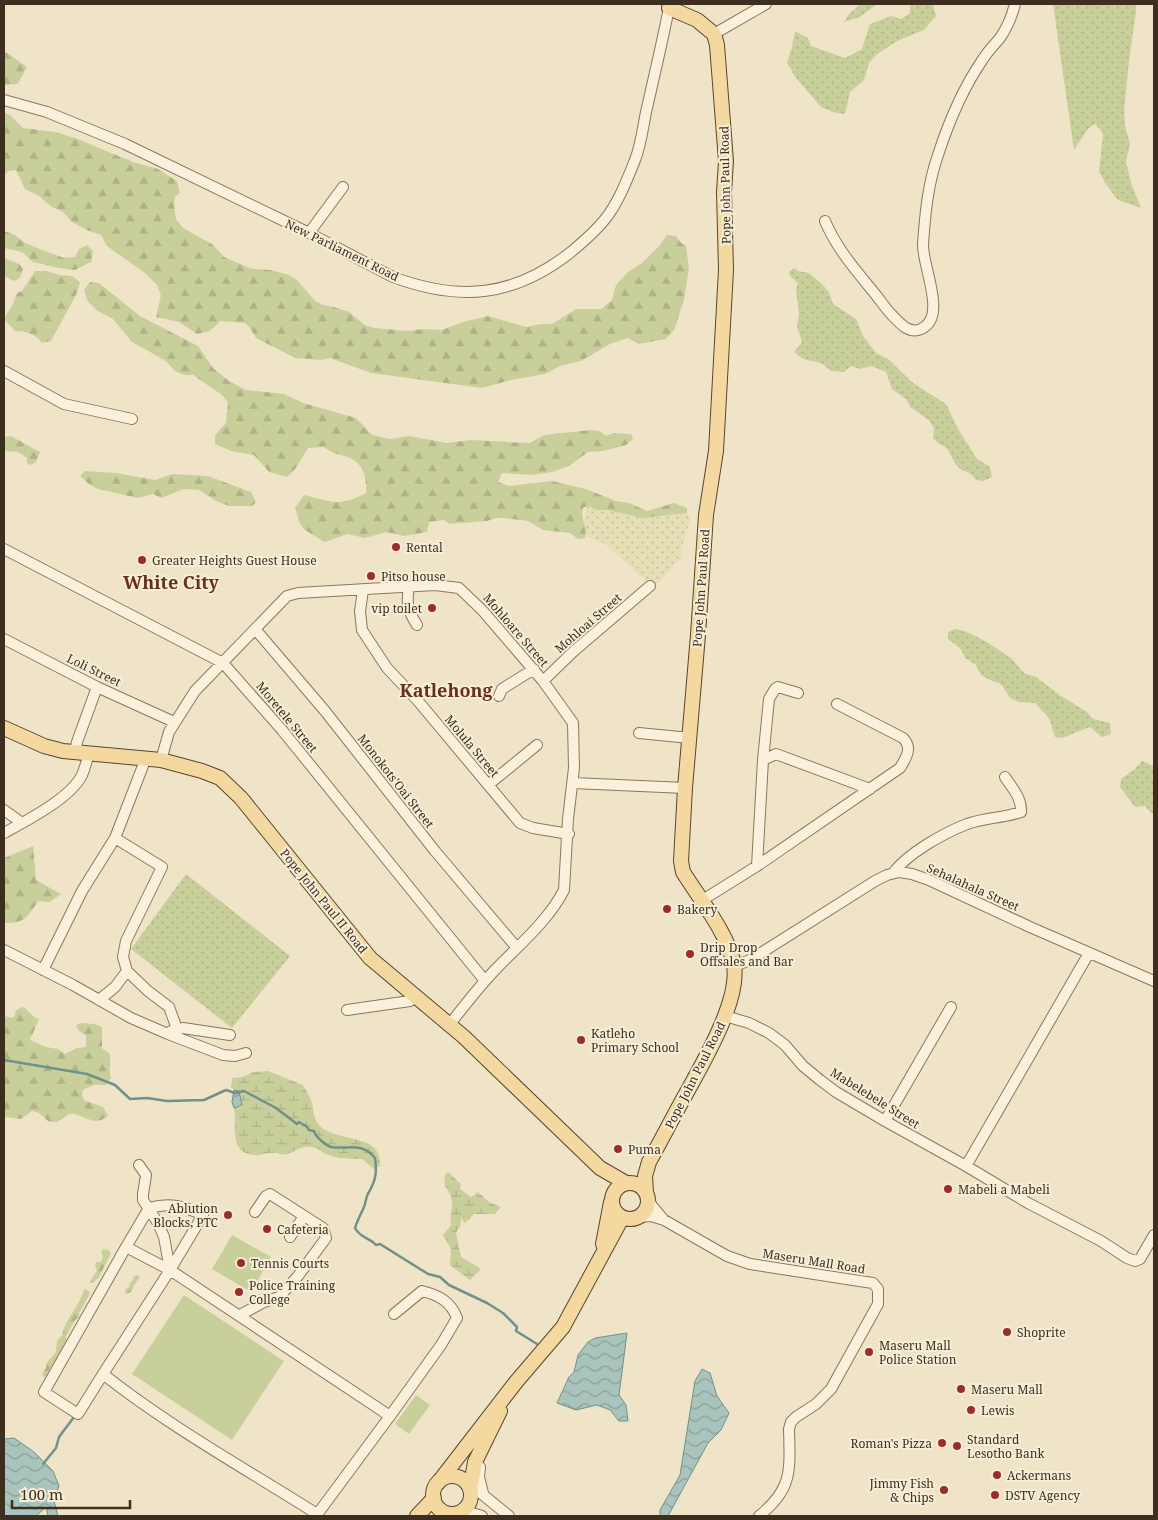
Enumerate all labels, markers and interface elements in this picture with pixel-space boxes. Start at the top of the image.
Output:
street label: Pope John Paul Road [715,125,735,244]
street label: New Parliament Road [282,215,402,285]
street label: Pope John Paul Road [688,528,714,648]
place label: Rental [406,539,443,556]
marker: Rental [390,541,402,553]
place label: Greater Heights Guest House [152,552,317,569]
marker: Greater Heights Guest House [136,554,148,566]
place label: Pitso house [381,568,446,585]
district label: White City [123,570,220,594]
marker: Pitso house [365,570,377,582]
street label: Mohloai Street [551,589,625,657]
street label: Mohloare Street [479,590,553,670]
place label: vip toilet [371,600,422,617]
marker: vip toilet [426,602,438,614]
street label: Loli Street [64,650,124,690]
street label: Moretele Street [252,678,322,756]
district label: Katlehong [399,678,493,702]
street label: Molula Street [441,711,503,781]
street label: Monokots'Oai Street [354,730,438,832]
street label: Pope John Paul II Road [276,845,372,957]
street label: Sehalahala Street [924,859,1022,915]
place label: Bakery [677,901,717,918]
marker: Bakery [661,903,673,915]
place label: Drip Drop Offsales and Bar [700,939,794,970]
marker: Drip Drop Offsales and Bar [684,948,696,960]
street label: Pope John Paul Road [661,1018,730,1131]
place label: Katleho Primary School [591,1025,679,1056]
marker: Katleho Primary School [575,1034,587,1046]
street label: Mabelebele Street [827,1064,923,1132]
place label: Puma [628,1141,661,1158]
marker: Puma [612,1143,624,1155]
place label: Mabeli a Mabeli [958,1181,1050,1198]
marker: Mabeli a Mabeli [942,1183,954,1195]
place label: Ablution Blocks, PTC [153,1200,218,1231]
marker: Ablution Blocks, PTC [222,1209,234,1221]
place label: Cafeteria [277,1221,329,1238]
marker: Cafeteria [261,1223,273,1235]
street label: Maseru Mall Road [761,1244,867,1278]
place label: Tennis Courts [251,1255,329,1272]
marker: Tennis Courts [235,1257,247,1269]
place label: Police Training College [249,1277,336,1308]
marker: Police Training College [233,1286,245,1298]
place label: Shoprite [1017,1324,1066,1341]
marker: Shoprite [1001,1326,1013,1338]
place label: Maseru Mall Police Station [879,1337,957,1368]
marker: Maseru Mall Police Station [863,1346,875,1358]
place label: Maseru Mall [971,1381,1043,1398]
marker: Maseru Mall [955,1383,967,1395]
place label: Lewis [981,1402,1015,1419]
marker: Lewis [965,1404,977,1416]
place label: Standard Lesotho Bank [967,1431,1045,1462]
place label: Roman's Pizza [851,1435,932,1452]
marker: Roman's Pizza [936,1437,948,1449]
marker: Standard Lesotho Bank [951,1440,963,1452]
place label: Ackermans [1007,1467,1071,1484]
marker: Ackermans [991,1469,1003,1481]
place label: Jimmy Fish & Chips [869,1475,934,1506]
scale bar [12,1478,130,1510]
text: 100 m [20,1484,63,1504]
marker: Jimmy Fish & Chips [938,1484,950,1496]
place label: DSTV Agency [1005,1487,1080,1504]
marker: DSTV Agency [989,1489,1001,1501]

